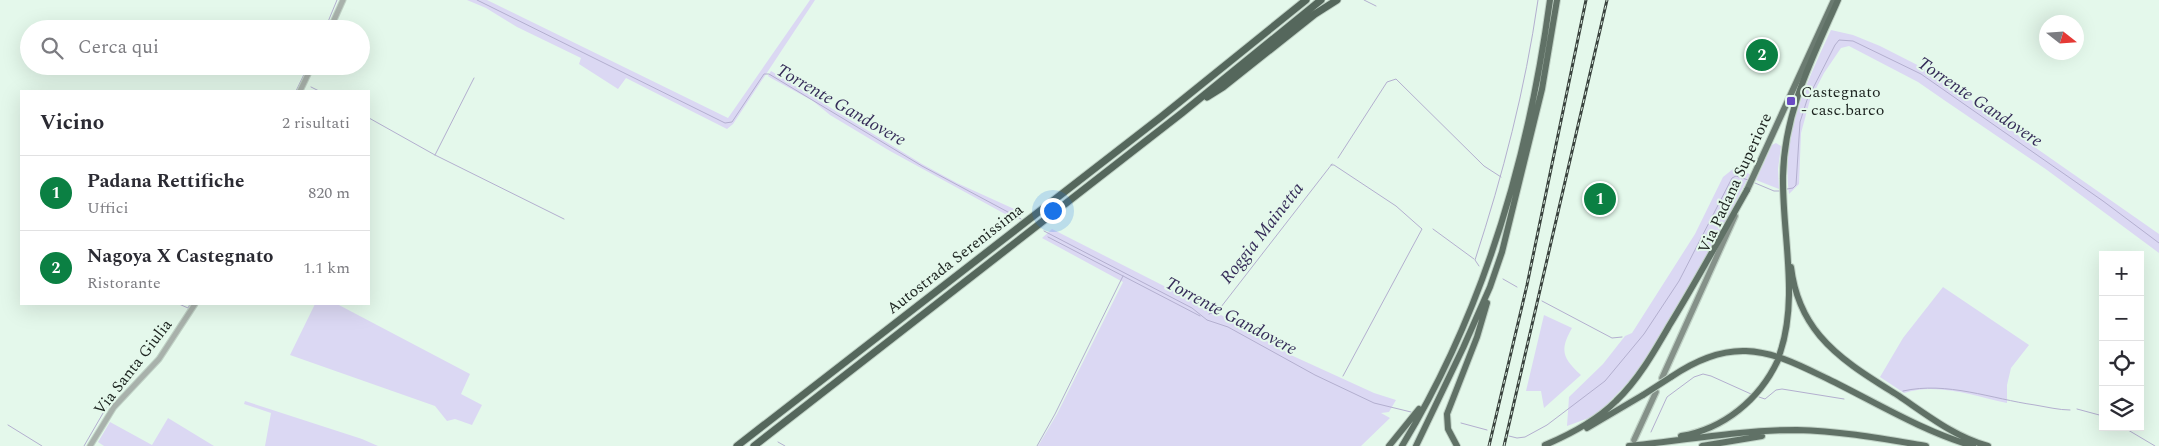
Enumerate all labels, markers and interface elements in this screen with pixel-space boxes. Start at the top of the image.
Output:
north arrow [2039,15,2084,60]
search box [20,20,370,75]
text: Cerca qui [78,33,159,62]
icon: search [38,34,66,62]
pin: 2 [1746,36,1778,74]
water label: Torrente Gandovere [1912,50,2048,154]
water label: Torrente Gandovere [771,57,911,153]
place label: Castegnato - casc.barco [1801,80,1884,122]
marker: Castegnato - casc.barco [1785,95,1797,107]
text: Vicino [40,107,104,139]
street label: Via Padana Superiore [1692,109,1778,257]
text: 2 risultati [282,111,350,135]
text: Padana Rettifiche [87,167,244,196]
water label: Roggia Mainetta [1214,176,1310,290]
pin: 1 [1584,180,1616,218]
text: 1 [52,181,60,205]
text: 820 m [308,181,350,205]
text: Uffici [87,196,128,220]
street label: Autostrada Serenissima [882,198,1029,320]
your location [1040,198,1066,224]
text: Nagoya X Castegnato [87,242,274,271]
map controls [2099,251,2144,431]
button: + [2099,251,2144,296]
text: 2 [52,256,60,280]
text: 1.1 km [303,256,350,280]
water label: Torrente Gandovere [1160,270,1302,362]
text: Ristorante [87,271,161,295]
button: − [2099,296,2144,341]
street label: Via Santa Giulia [88,314,178,420]
button: locate [2099,341,2144,386]
button: layers [2099,386,2144,431]

